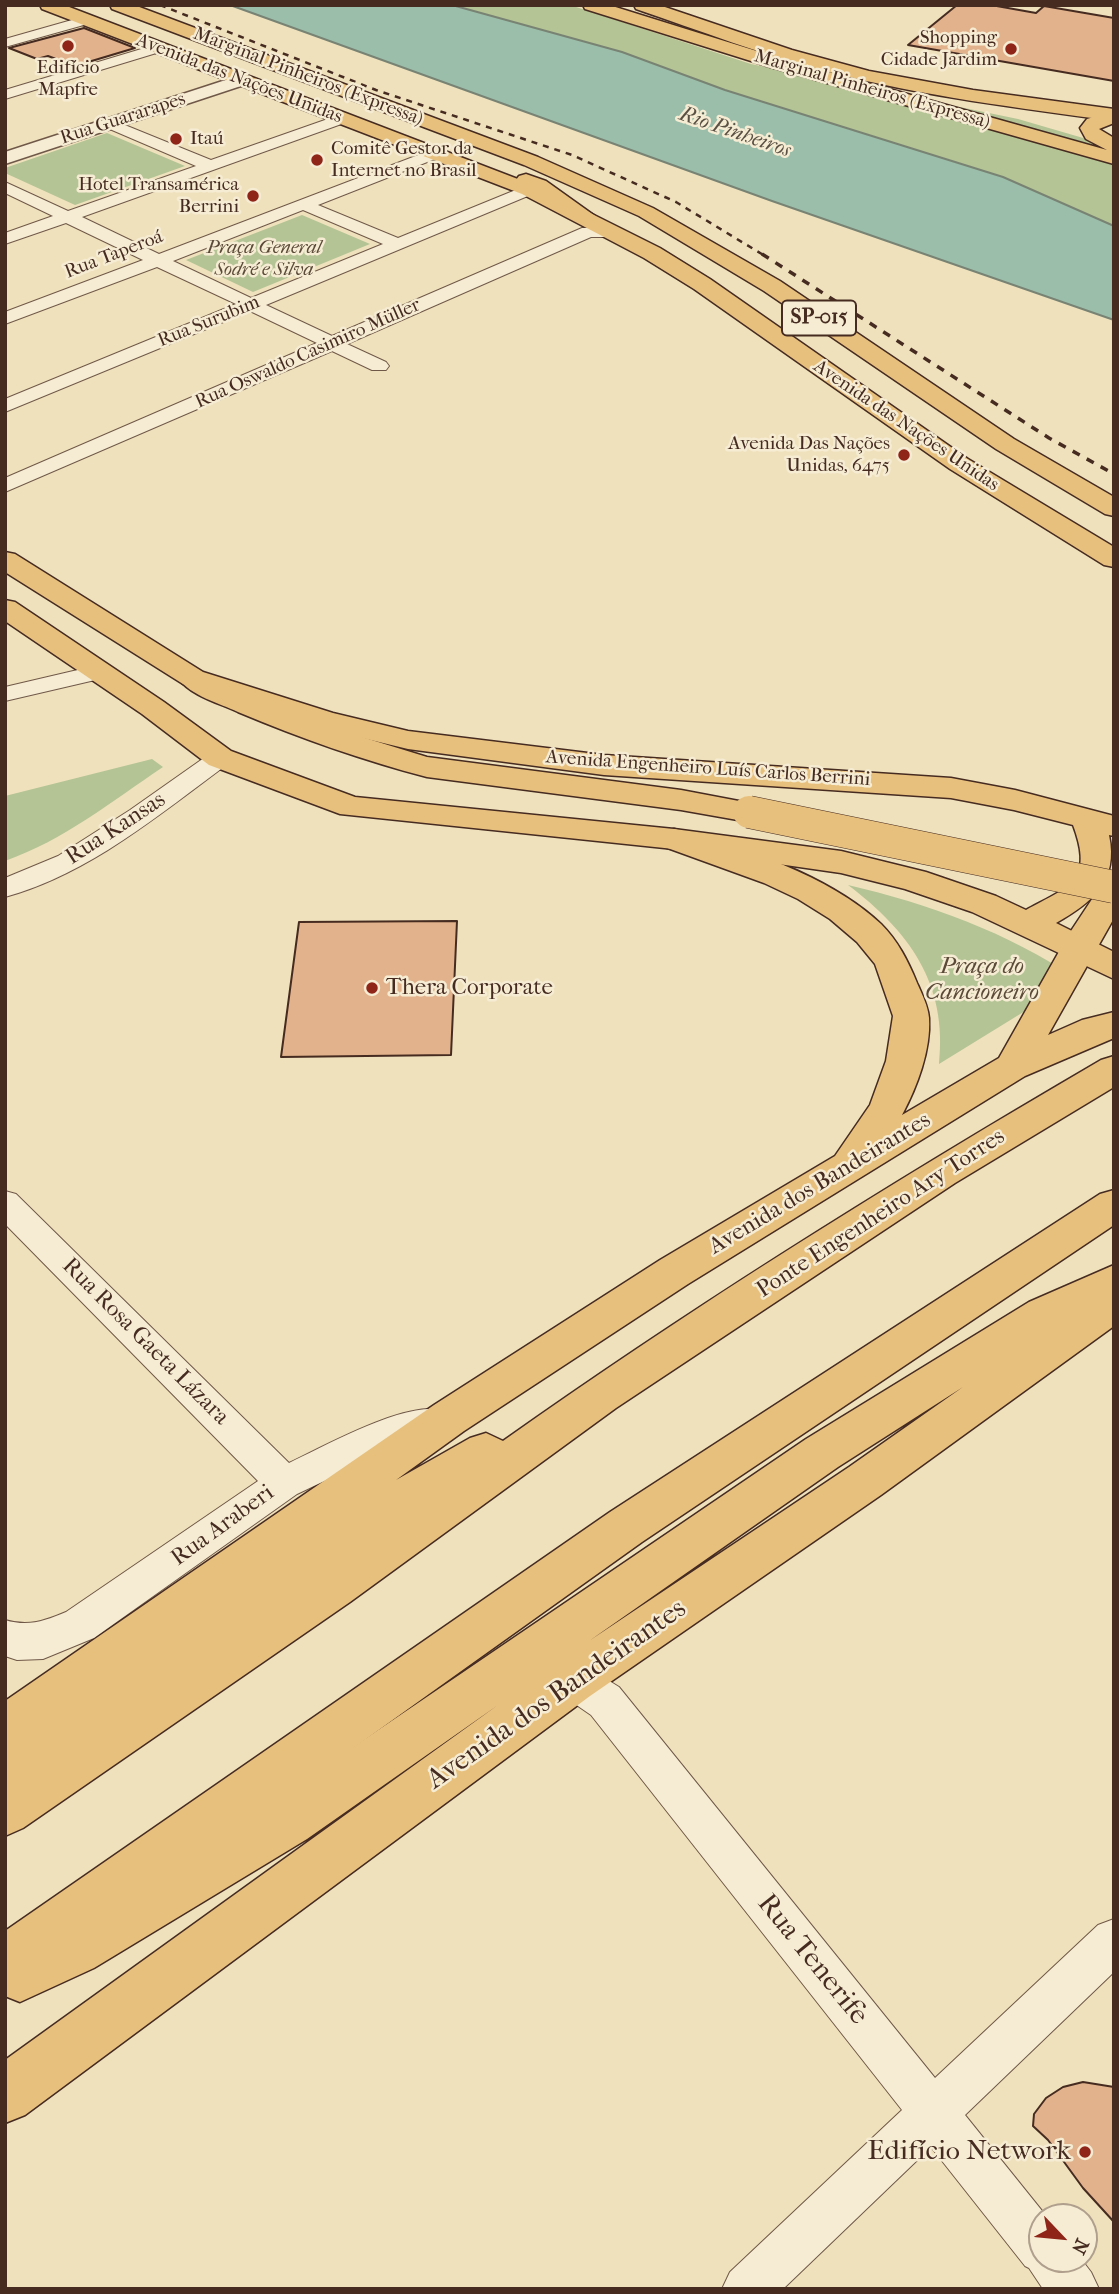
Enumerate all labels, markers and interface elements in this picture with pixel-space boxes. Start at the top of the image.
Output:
street label: Marginal Pinheiros (Expressa) [190,23,426,131]
place label: Shopping Cidade Jardim [881,27,997,71]
street label: Avenida das Nações Unidas [133,29,345,129]
marker: Edifício Mapfre [60,38,76,54]
marker: Shopping Cidade Jardim [1003,41,1019,57]
street label: Marginal Pinheiros (Expressa) [751,45,993,135]
place label: Edifício Mapfre [37,57,99,101]
street label: Rua Guararapes [57,88,189,150]
water label: Rio Pinheiros [676,102,794,164]
place label: Itaú [190,128,223,150]
marker: Itaú [168,131,184,147]
place label: Comitê Gestor da Internet no Brasil [331,138,477,182]
marker: Comitê Gestor da Internet no Brasil [309,152,325,168]
place label: Hotel Transamérica Berrini [78,174,239,218]
marker: Hotel Transamérica Berrini [245,188,261,204]
street label: Rua Taperoá [62,226,166,284]
park label: Praça General Sodré e Silva [207,237,321,281]
street label: Rua Surubim [155,291,263,353]
street label: Rua Oswaldo Casimiro Müller [192,294,424,414]
road number: SP-015 [782,300,856,336]
street label: Avenida das Nações Unidas [809,355,1003,497]
place label: Avenida Das Nações Unidas, 6475 [728,433,890,477]
marker: Avenida Das Nações Unidas, 6475 [896,447,912,463]
street label: Avenida Engenheiro Luís Carlos Berrini [545,746,871,792]
street label: Rua Kansas [61,787,171,871]
park label: Praça do Cancioneiro [925,953,1039,1007]
place label: Thera Corporate [386,974,553,1002]
marker: Thera Corporate [364,980,380,996]
street label: Avenida dos Bandeirantes [704,1107,936,1261]
street label: Ponte Engenheiro Ary Torres [752,1123,1010,1305]
street label: Rua Rosa Gaeta Lázara [56,1253,234,1431]
street label: Rua Araberi [166,1480,280,1572]
street label: Avenida dos Bandeirantes [421,1593,693,1797]
street label: Rua Tenerife [749,1888,875,2032]
place label: Edifício Network [868,2135,1071,2169]
marker: Edifício Network [1077,2144,1093,2160]
north arrow [1028,2203,1098,2273]
text: N [1067,2235,1093,2258]

